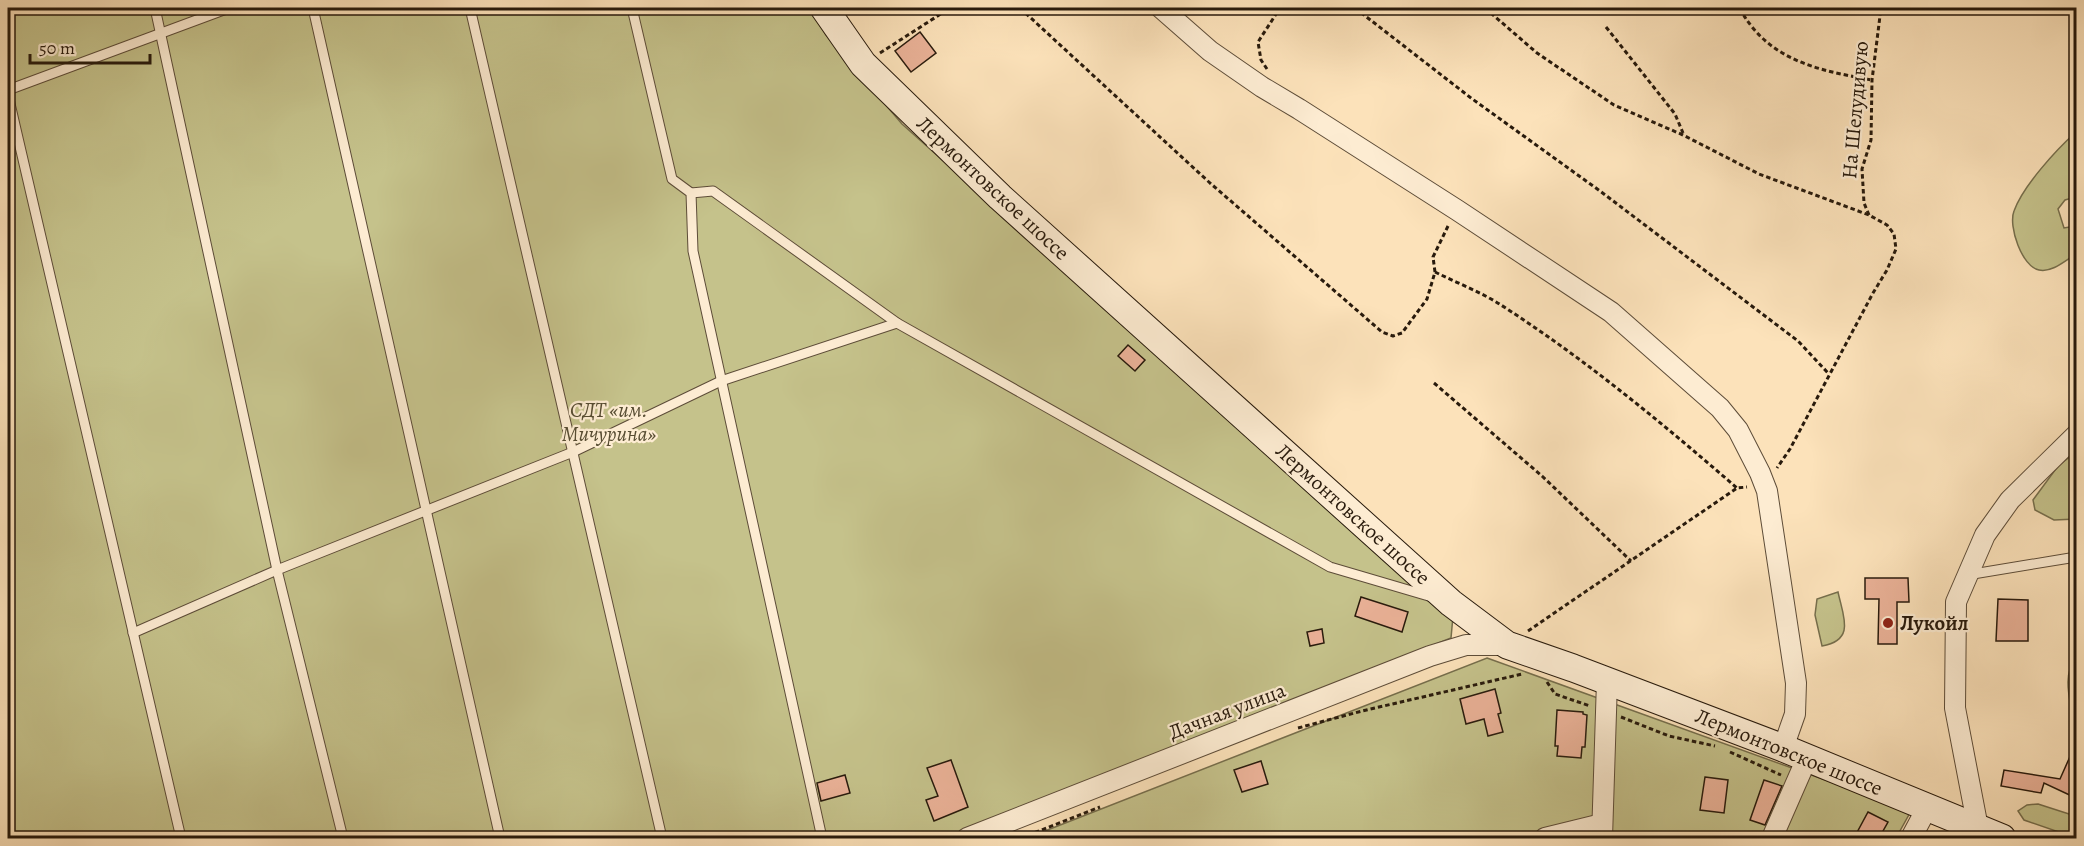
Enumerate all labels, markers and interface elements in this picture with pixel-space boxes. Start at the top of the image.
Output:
scale bar [30,27,150,65]
text: 50 m [39,36,75,60]
street label: На Шелудивую [1835,40,1875,180]
street label: Лермонтовское шоссе [910,110,1076,266]
park label: СДТ «им. Мичурина» [562,396,657,448]
street label: Лермонтовское шоссе [1269,437,1437,591]
place label: Лукойл [1900,609,1969,637]
marker: Лукойл [1881,616,1895,630]
street label: Дачная улица [1165,676,1290,746]
street label: Лермонтовское шоссе [1691,702,1887,802]

